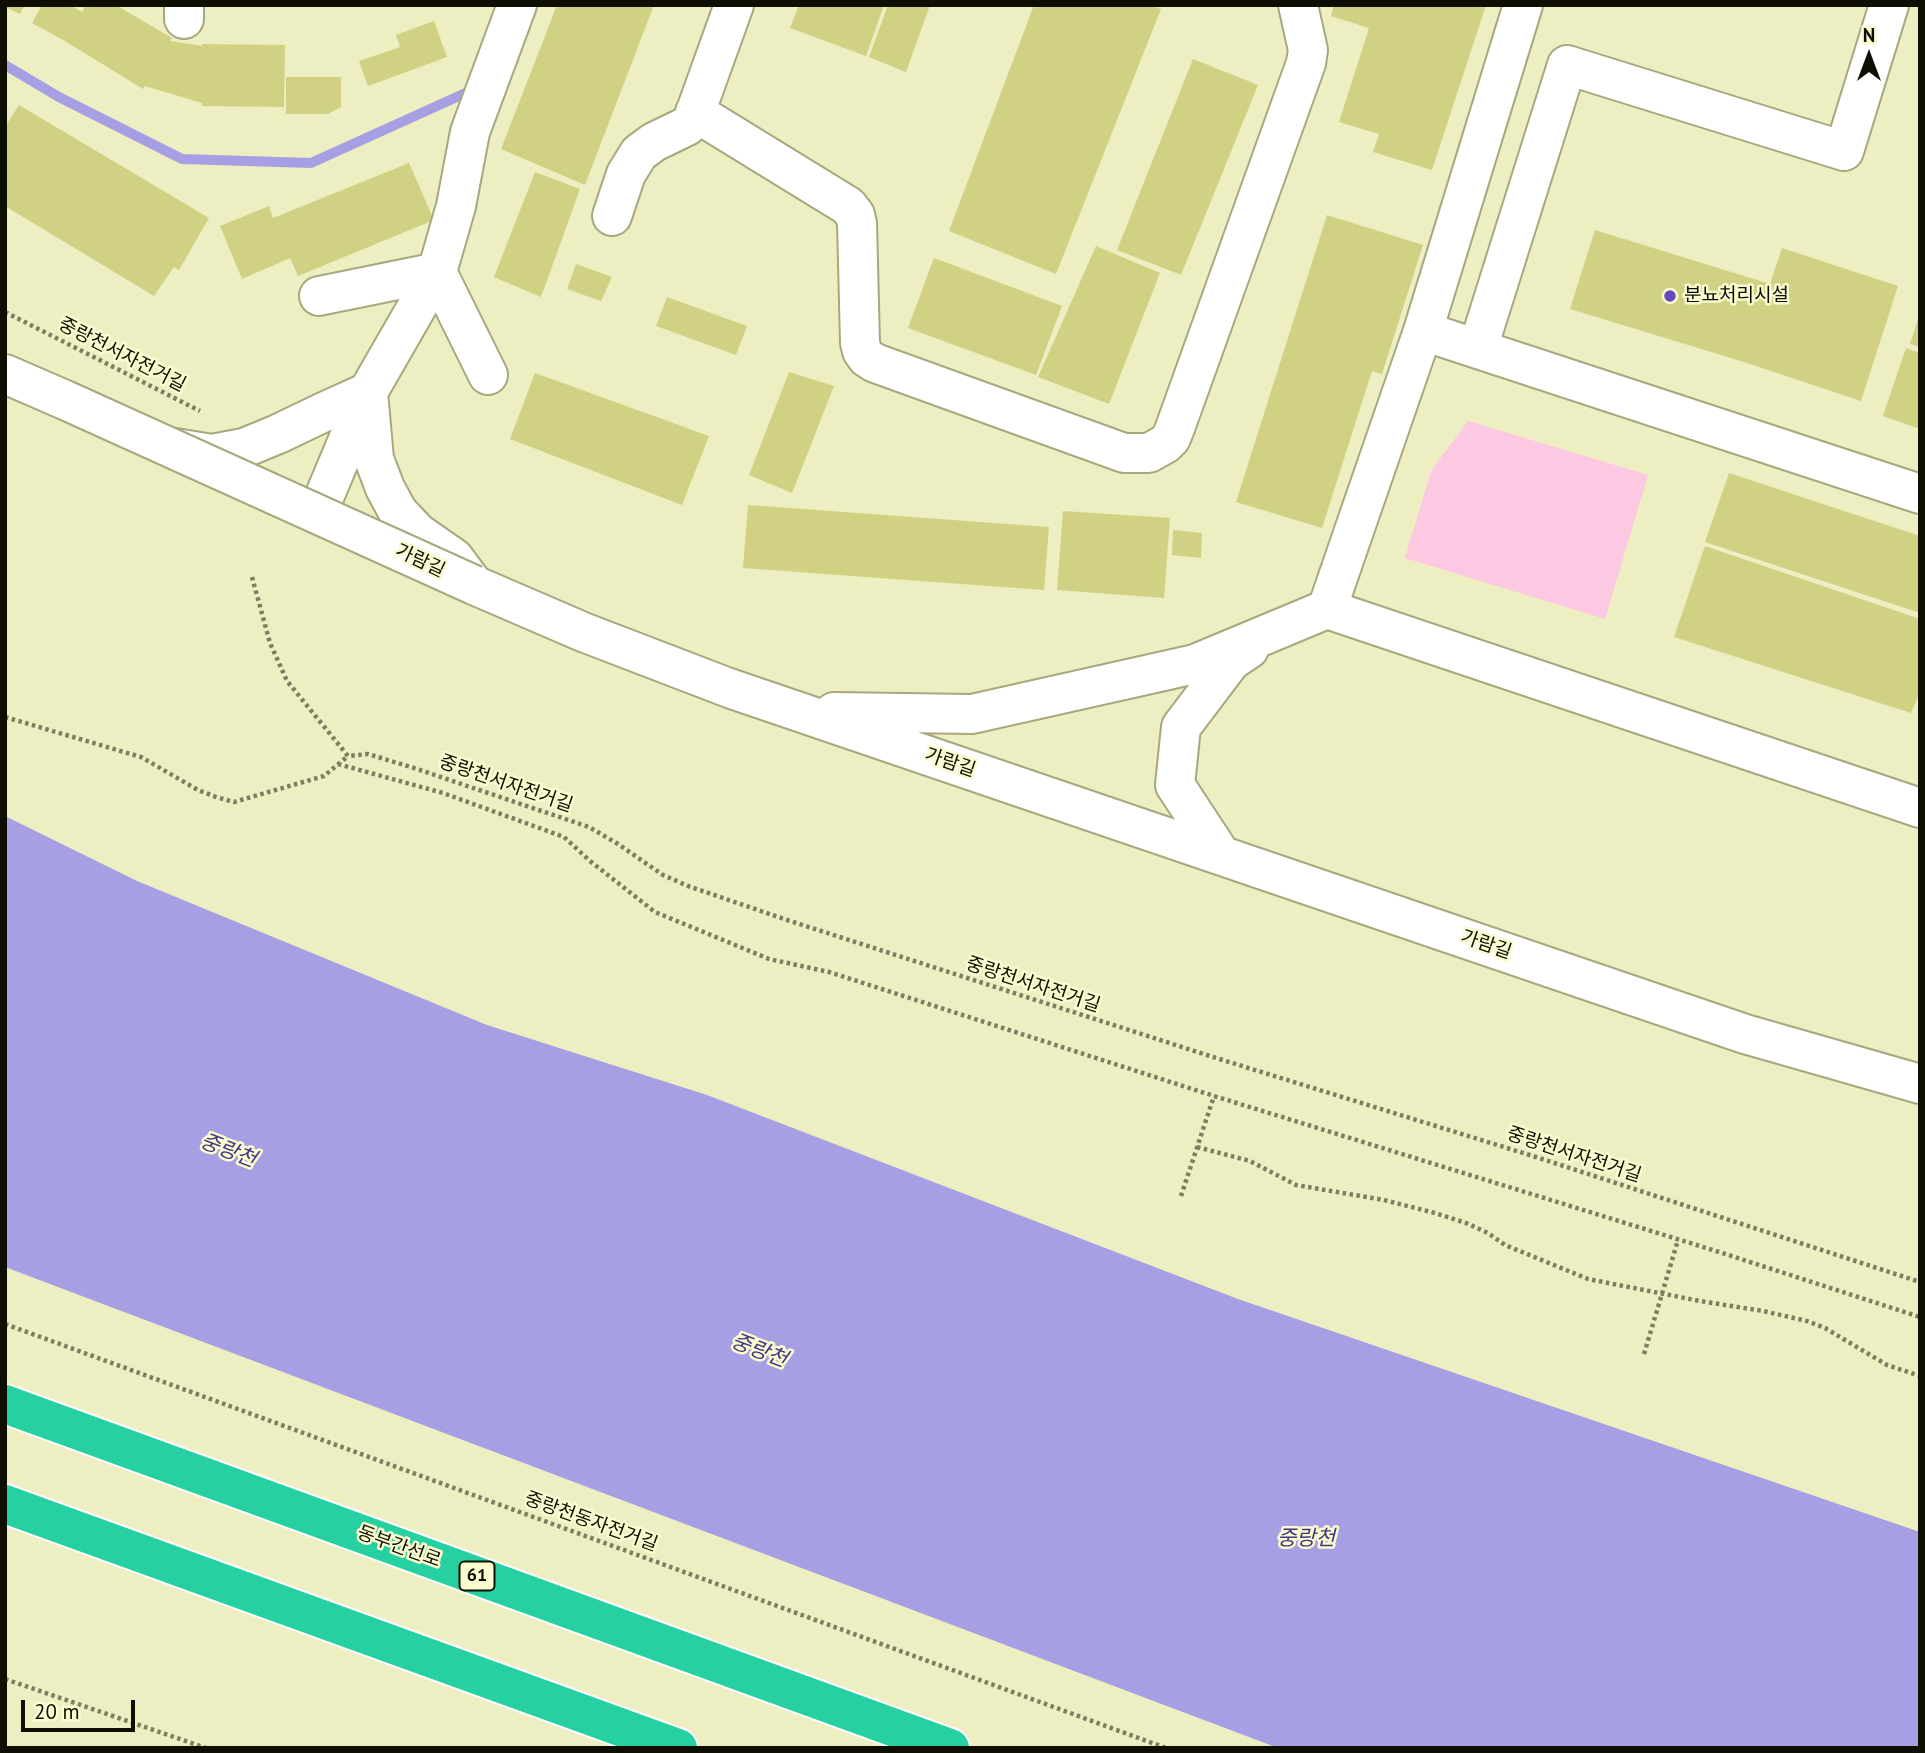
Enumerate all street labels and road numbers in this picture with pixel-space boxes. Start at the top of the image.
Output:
street label: 중랑천서자전거길 [55,313,189,397]
street label: 가람길 [391,540,449,582]
street label: 가람길 [921,744,979,782]
street label: 중랑천서자전거길 [436,750,576,818]
street label: 가람길 [1457,926,1515,964]
street label: 중랑천서자전거길 [963,953,1103,1017]
street label: 중랑천서자전거길 [1504,1123,1644,1187]
street label: 중랑천동자전거길 [521,1487,661,1557]
street label: 동부간선로 [354,1521,444,1573]
road number: 61 [460,1562,494,1590]

